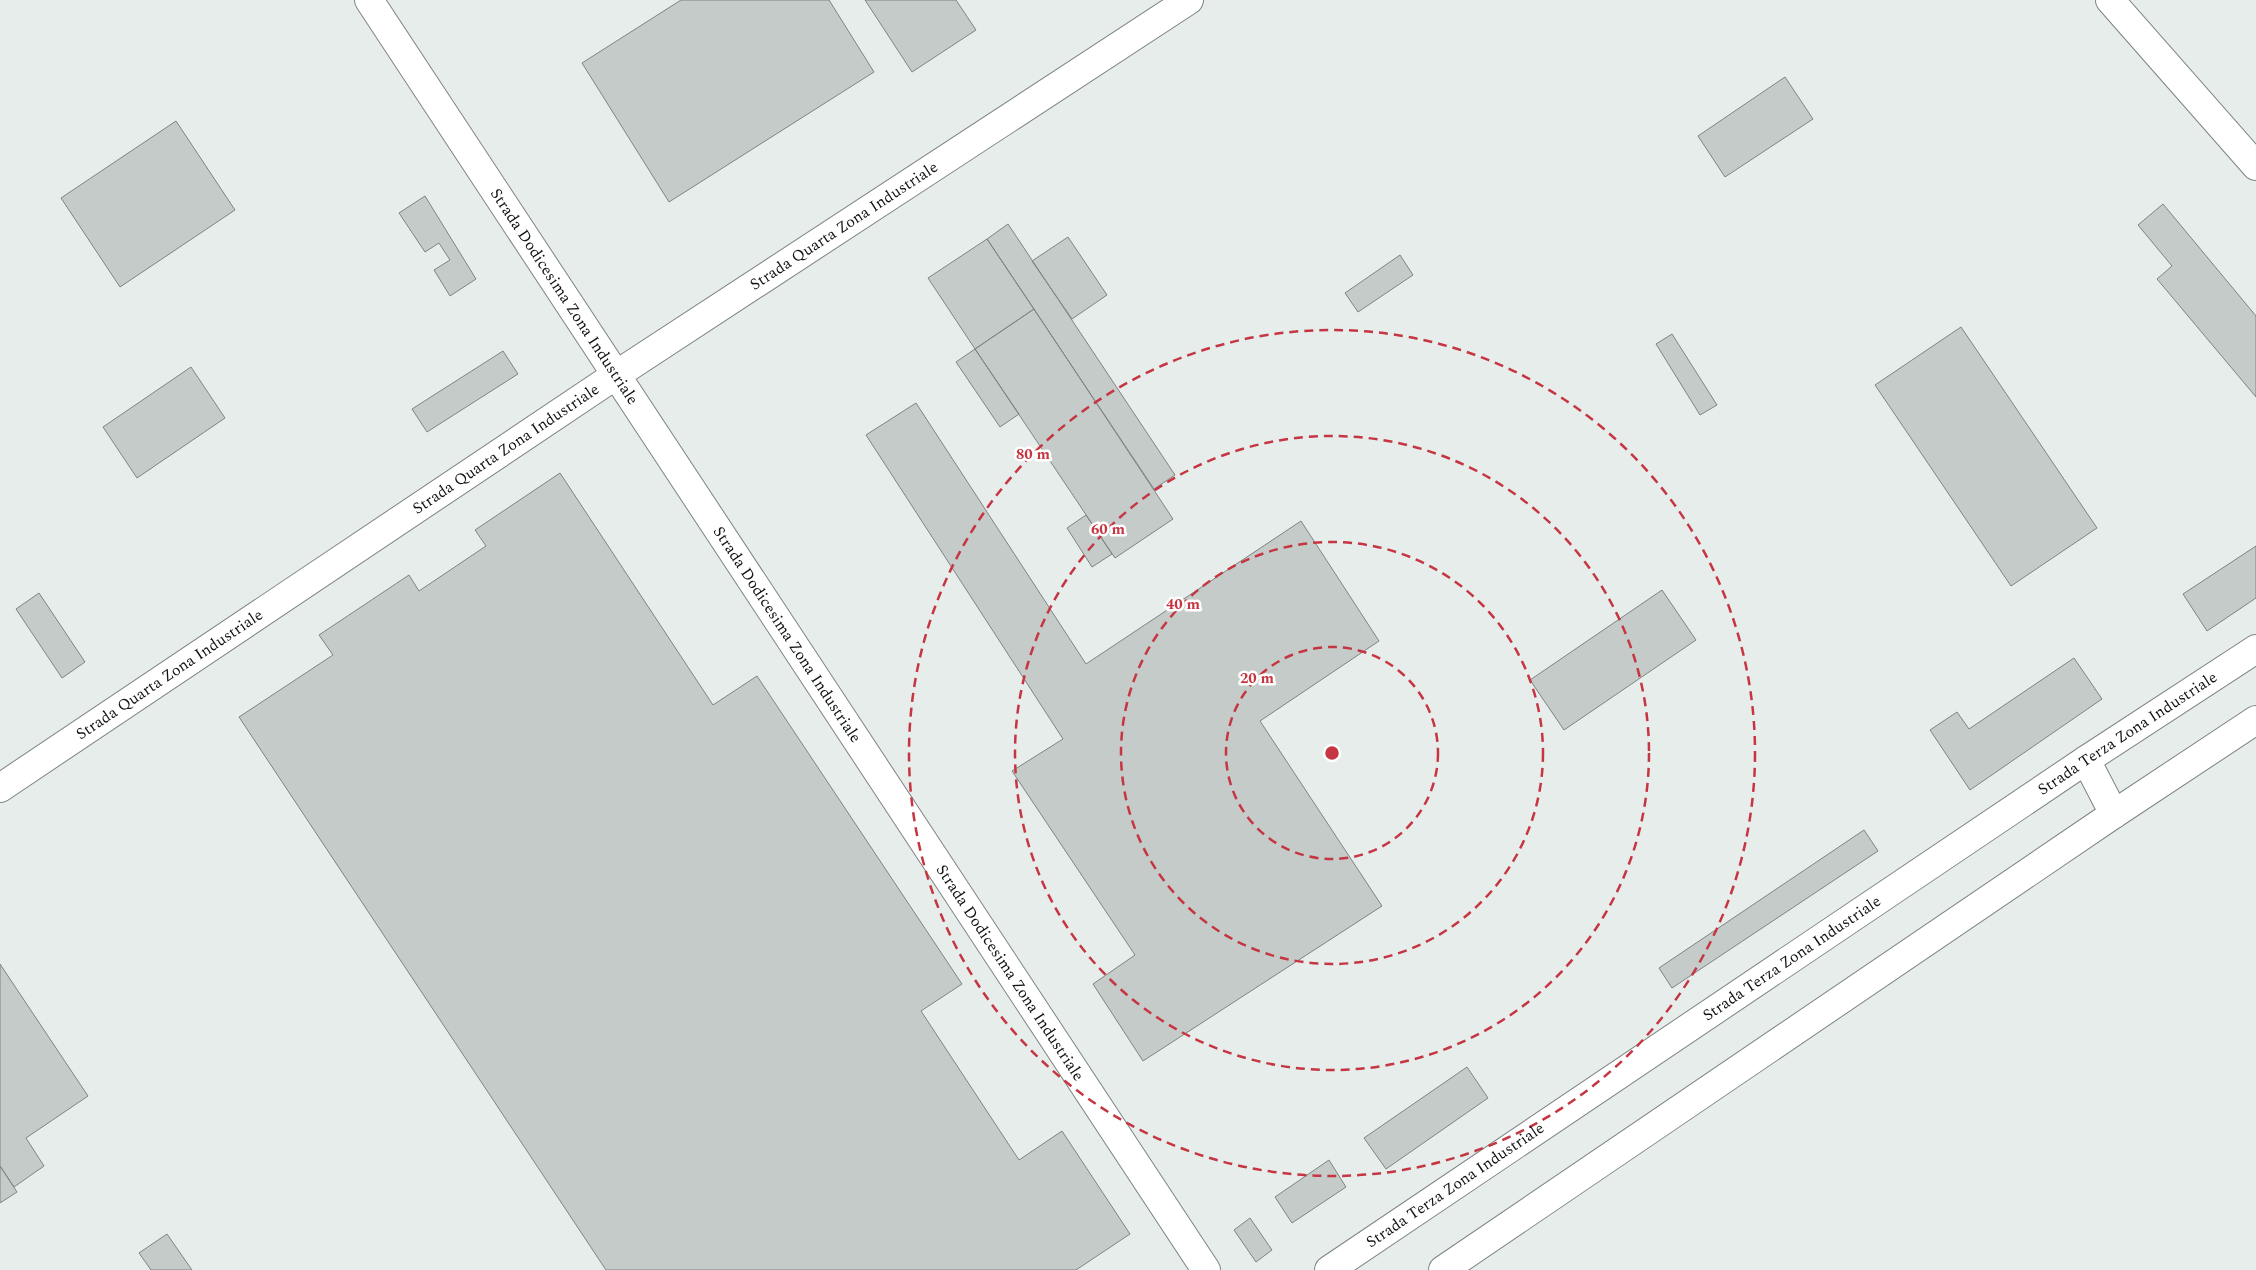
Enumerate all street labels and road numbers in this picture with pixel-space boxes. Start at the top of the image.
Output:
street label: Strada Quarta Zona Industriale [745,155,943,296]
street label: Strada Dodicesima Zona Industriale [484,183,645,410]
street label: Strada Quarta Zona Industriale [408,377,604,520]
street label: Strada Dodicesima Zona Industriale [707,521,867,748]
street label: Strada Quarta Zona Industriale [71,603,268,746]
street label: Strada Terza Zona Industriale [2033,665,2222,801]
street label: Strada Dodicesima Zona Industriale [930,860,1090,1086]
street label: Strada Terza Zona Industriale [1698,889,1886,1027]
street label: Strada Terza Zona Industriale [1361,1116,1549,1254]

